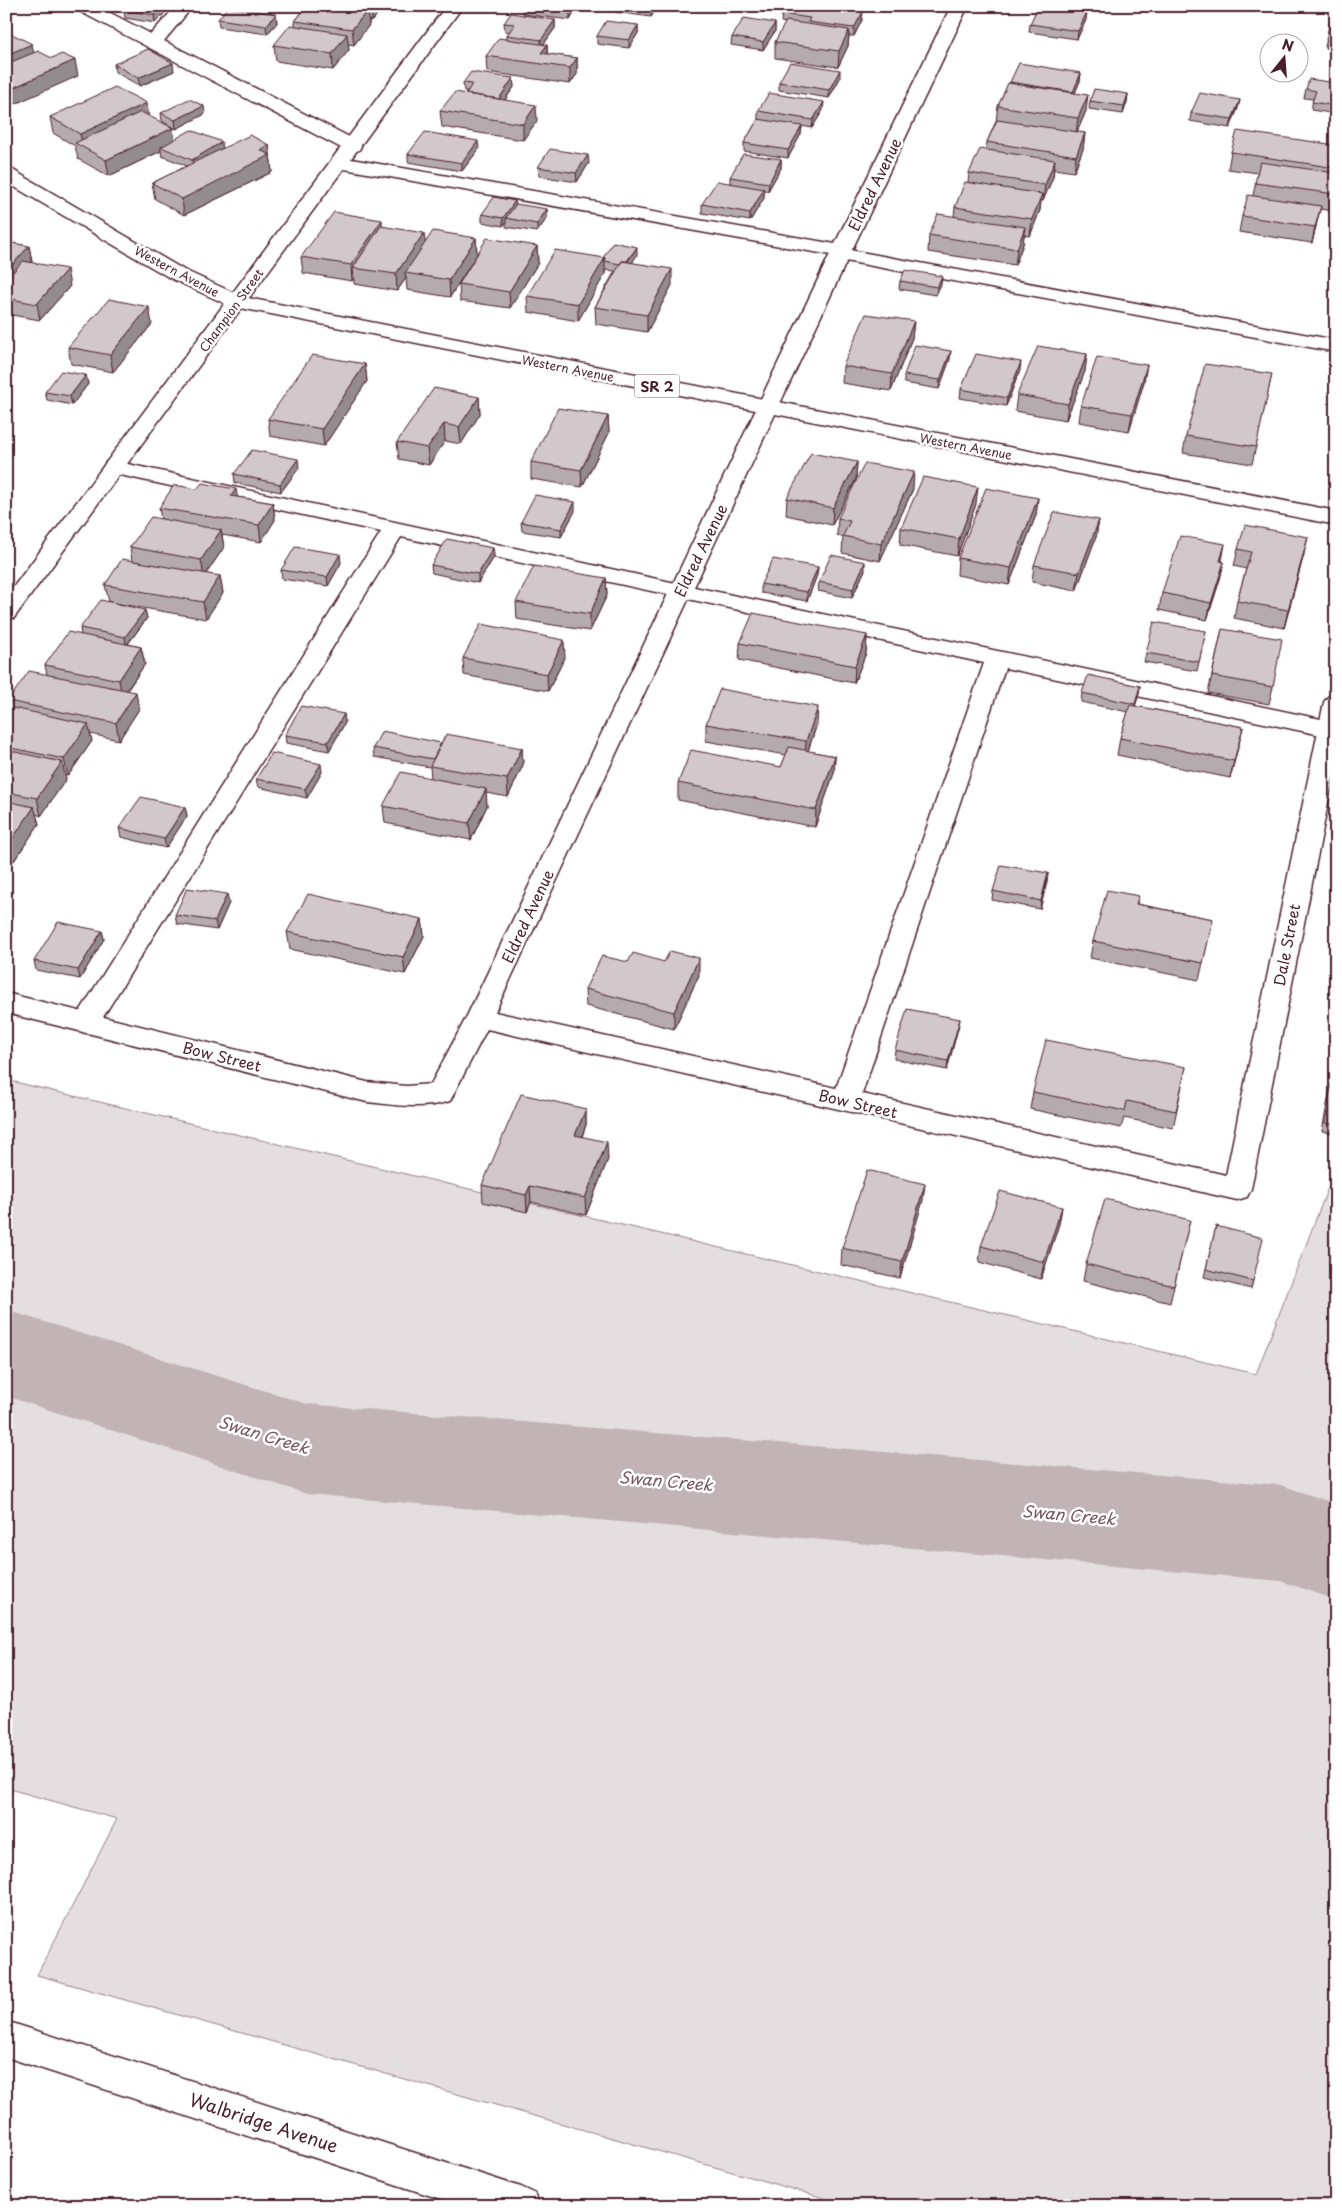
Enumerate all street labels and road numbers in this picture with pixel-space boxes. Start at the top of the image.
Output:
street label: Eldred Avenue [842,134,906,234]
street label: Western Avenue [131,241,223,301]
street label: Champion Street [195,265,267,355]
street label: Western Avenue [520,350,616,386]
road number: SR 2 [634,374,680,398]
street label: Western Avenue [918,428,1014,464]
street label: Eldred Avenue [668,500,732,600]
street label: Eldred Avenue [495,865,559,967]
street label: Dale Street [1267,902,1305,988]
street label: Bow Street [180,1035,264,1077]
street label: Bow Street [816,1083,900,1123]
street label: Walbridge Avenue [186,2085,342,2159]

